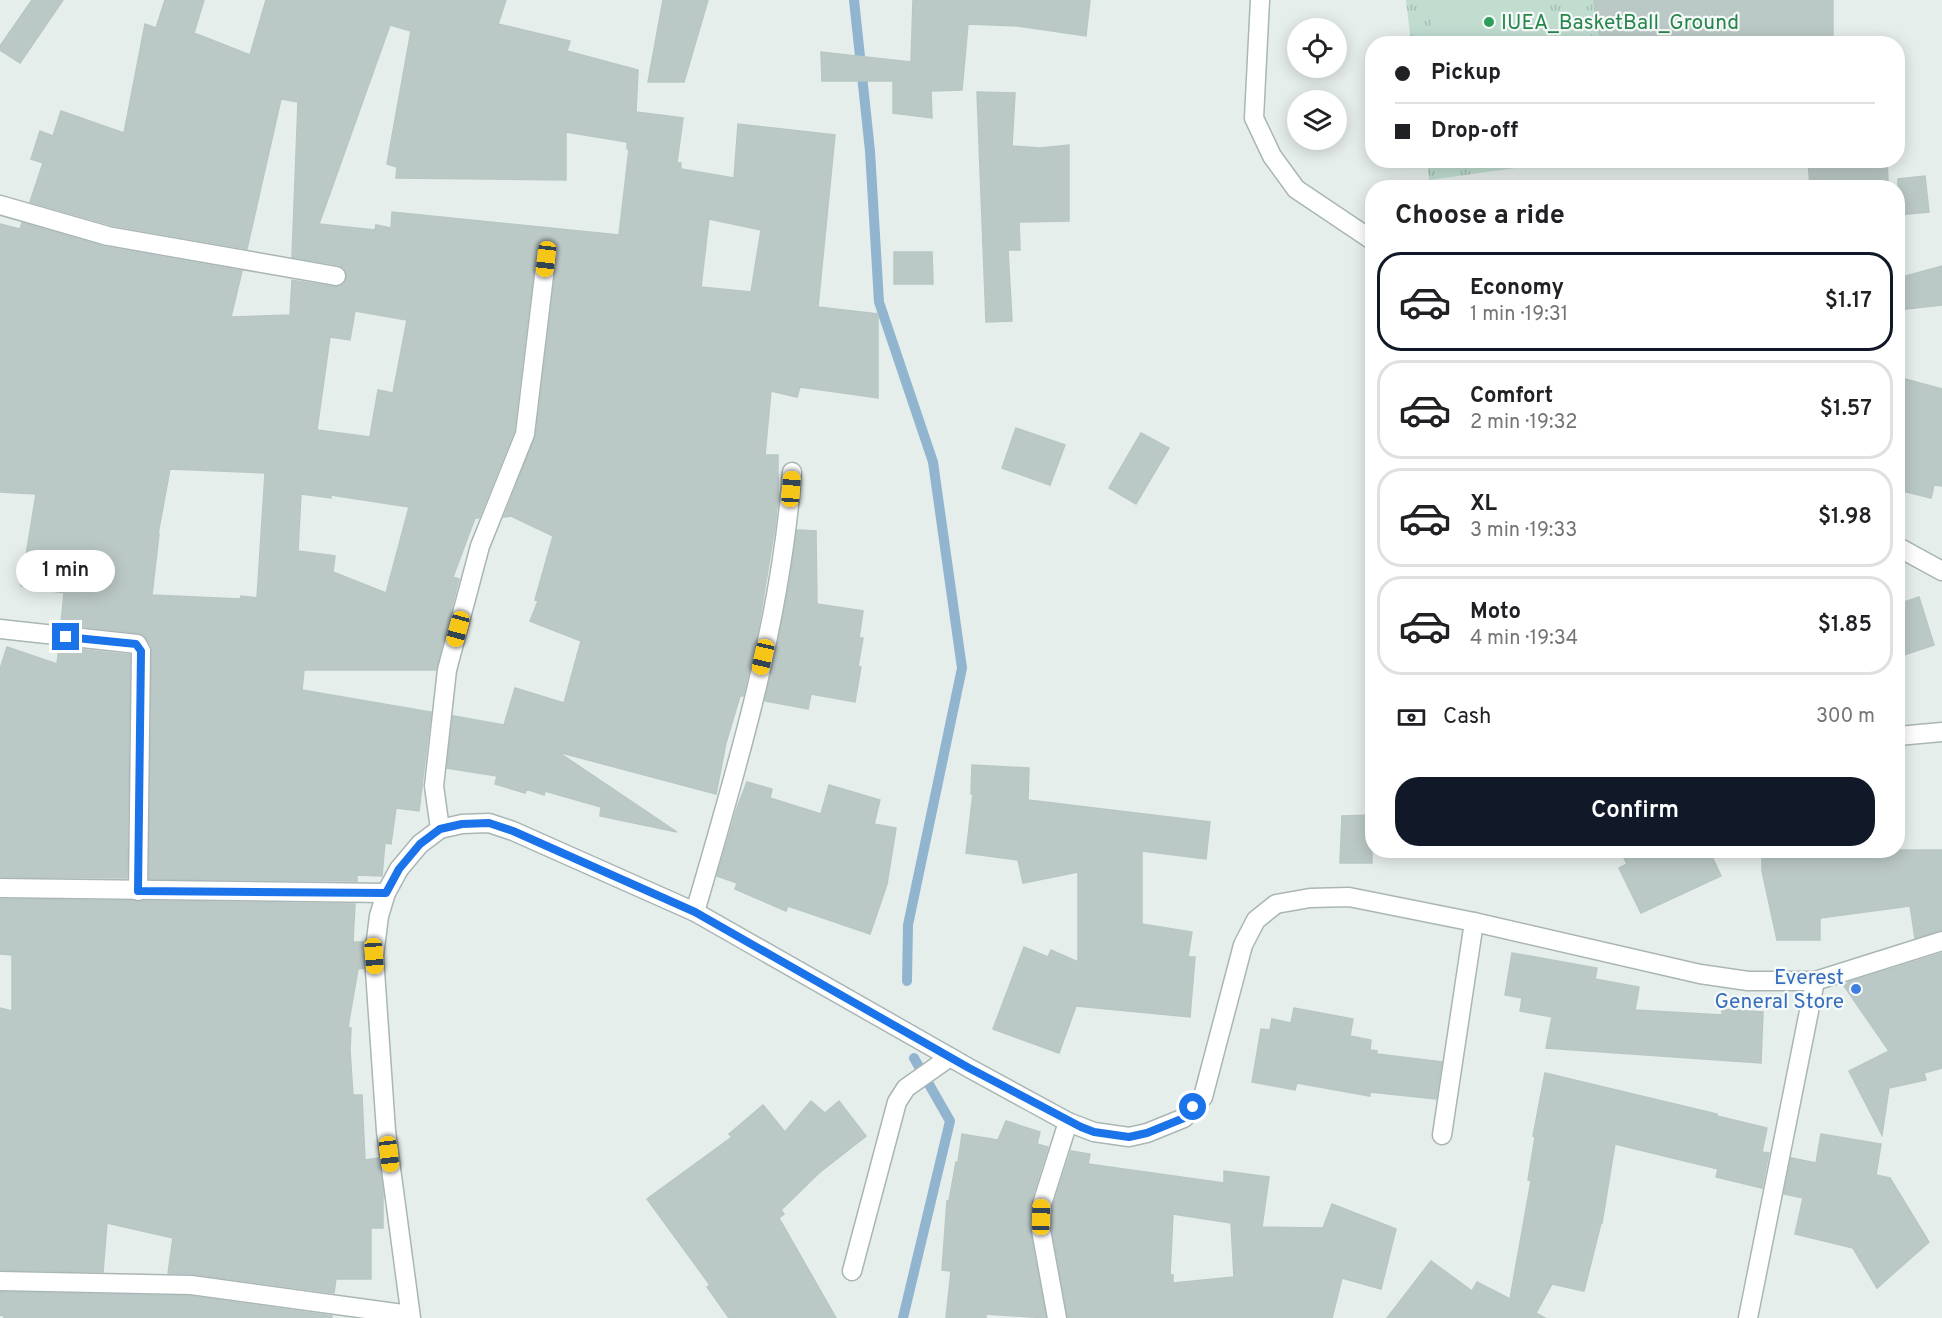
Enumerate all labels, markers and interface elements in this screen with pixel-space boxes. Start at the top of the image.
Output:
place label: IUEA_BasketBall_Ground [1501,10,1739,37]
marker: IUEA_BasketBall_Ground [1482,15,1496,29]
map controls [1287,18,1347,150]
button: locate [1287,18,1347,78]
text: Pickup [1431,60,1501,87]
button: layers [1287,90,1347,150]
text: Drop-off [1431,118,1518,145]
text: Choose a ride [1395,199,1565,233]
car [535,240,557,278]
icon: car [1398,275,1452,329]
text: Economy [1470,275,1564,302]
text: $1.17 [1825,288,1872,315]
text: 1 min · 19:31 [1470,302,1568,328]
icon: car [1398,383,1452,437]
text: Comfort [1470,383,1553,410]
text: $1.57 [1820,396,1872,423]
text: 2 min · 19:32 [1470,410,1577,436]
car [781,470,801,508]
icon: car [1398,491,1452,545]
text: XL [1470,491,1497,518]
text: $1.98 [1818,504,1872,531]
text: 3 min · 19:33 [1470,518,1577,544]
callout: 1 min [16,550,116,592]
text: 1 min [42,558,89,584]
icon: car [1398,599,1452,653]
text: Moto [1470,599,1521,626]
car [445,609,471,649]
text: $1.85 [1818,612,1872,639]
route end [52,623,79,650]
text: 4 min · 19:34 [1470,626,1578,652]
car [750,637,776,677]
icon: cash [1395,701,1428,734]
text: Cash [1443,704,1492,731]
text: 300 m [1816,704,1875,730]
button: Confirm [1395,777,1875,846]
car [364,937,384,975]
place label: Everest General Store [1715,965,1844,1016]
marker: Everest General Store [1849,982,1863,996]
route start [1179,1093,1206,1120]
car [378,1135,400,1173]
car [1032,1199,1050,1235]

